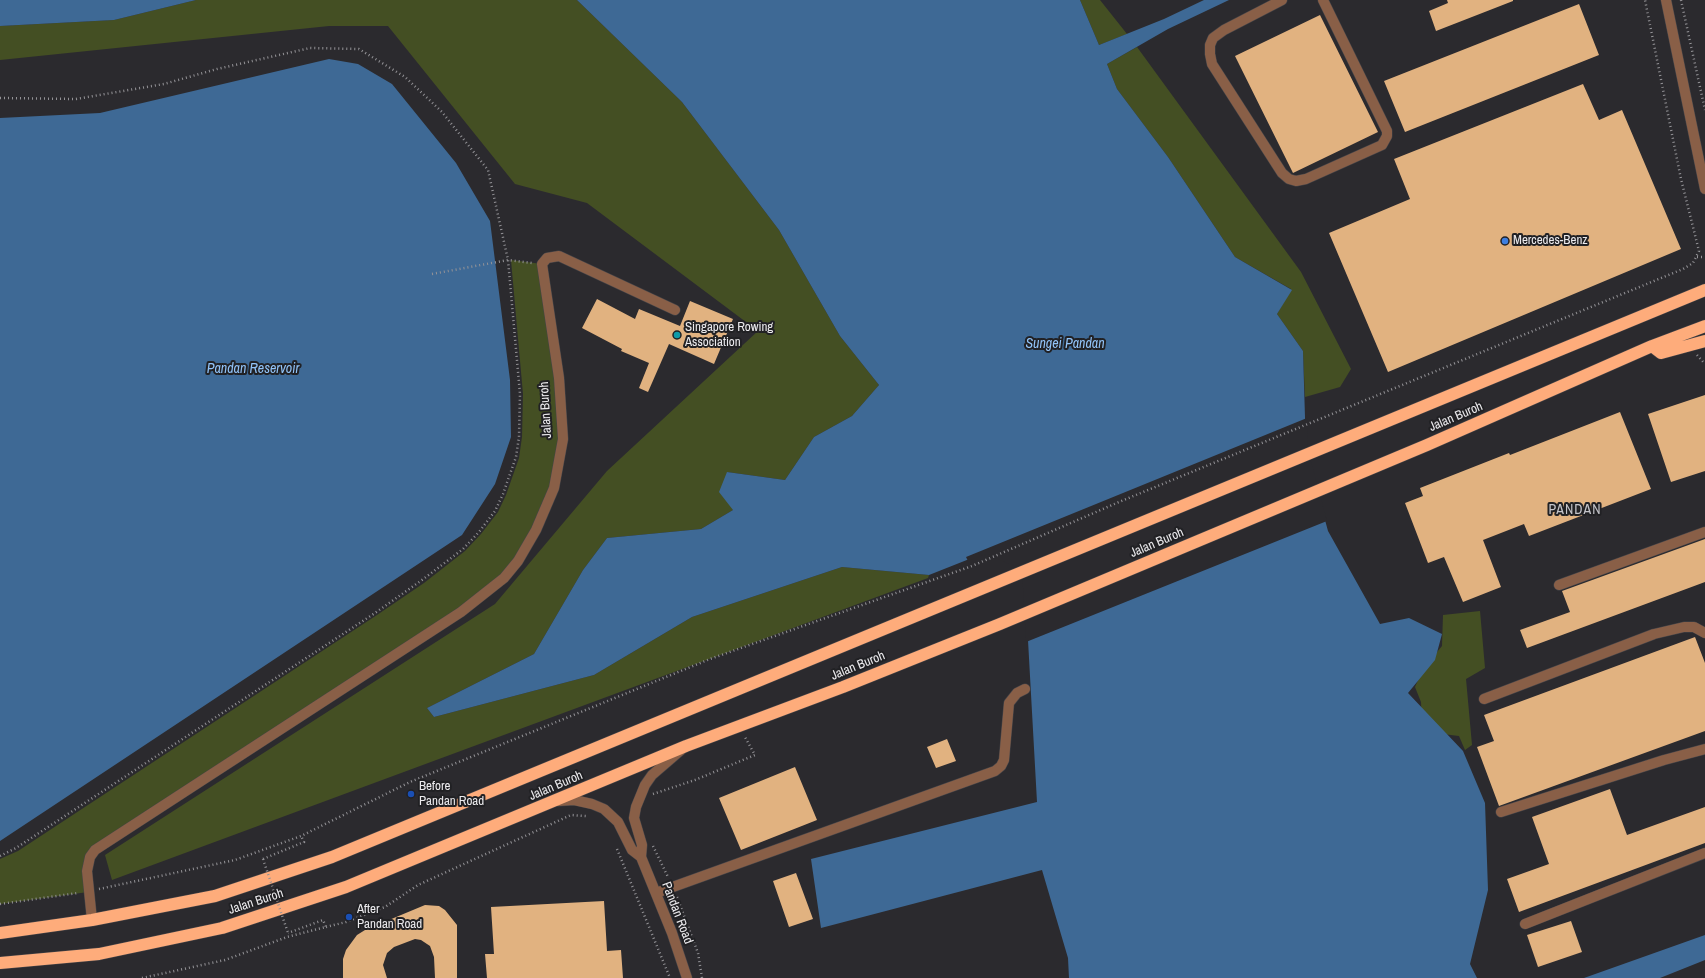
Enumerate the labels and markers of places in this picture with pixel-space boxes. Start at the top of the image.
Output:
place label: Mercedes-Benz [1513,233,1588,249]
marker: Mercedes-Benz [1500,236,1510,246]
place label: Singapore Rowing Association [685,320,773,351]
marker: Singapore Rowing Association [672,330,682,340]
place label: Before Pandan Road [419,779,484,810]
marker: Before Pandan Road [406,789,416,799]
place label: After Pandan Road [357,902,422,933]
marker: After Pandan Road [344,912,354,922]

